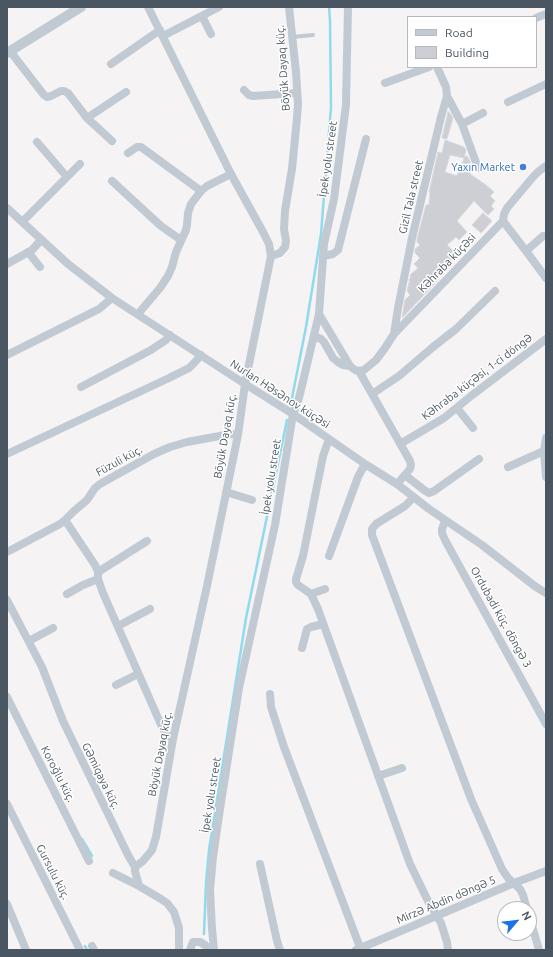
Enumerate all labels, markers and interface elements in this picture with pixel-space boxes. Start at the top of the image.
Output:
legend [407,16,537,68]
street label: Böyük Dayaq küç. [273,25,293,111]
text: Road [445,26,473,39]
text: Building [445,46,489,59]
street label: İpek yolu street [316,120,340,198]
street label: Gizil Tala street [396,159,426,235]
place label: Yaxın Market [451,160,515,174]
marker: Yaxın Market [518,162,528,172]
street label: Kəhraba küçəsi [415,231,479,295]
street label: Kəhraba küçəsi, 1-ci döngə [419,331,535,423]
street label: Nurlan Həsənov küçəsi [228,357,332,431]
street label: Böyük Dayaq küç. [211,392,239,480]
street label: İpek yolu street [258,438,284,516]
street label: Füzuli küç. [93,443,145,479]
street label: Ordubadi küç. döngə 3 [468,564,534,670]
street label: Böyük Dayaq küç. [145,710,175,798]
street label: Gəmiqaya küç. [79,741,123,811]
street label: Koroğlu küç. [38,744,78,804]
street label: İpek yolu street [198,756,224,834]
street label: Gursulu küç. [33,842,73,902]
street label: Mirzə Abdin dəngə 5 [395,873,497,927]
north arrow [497,901,537,941]
text: N [519,909,534,922]

